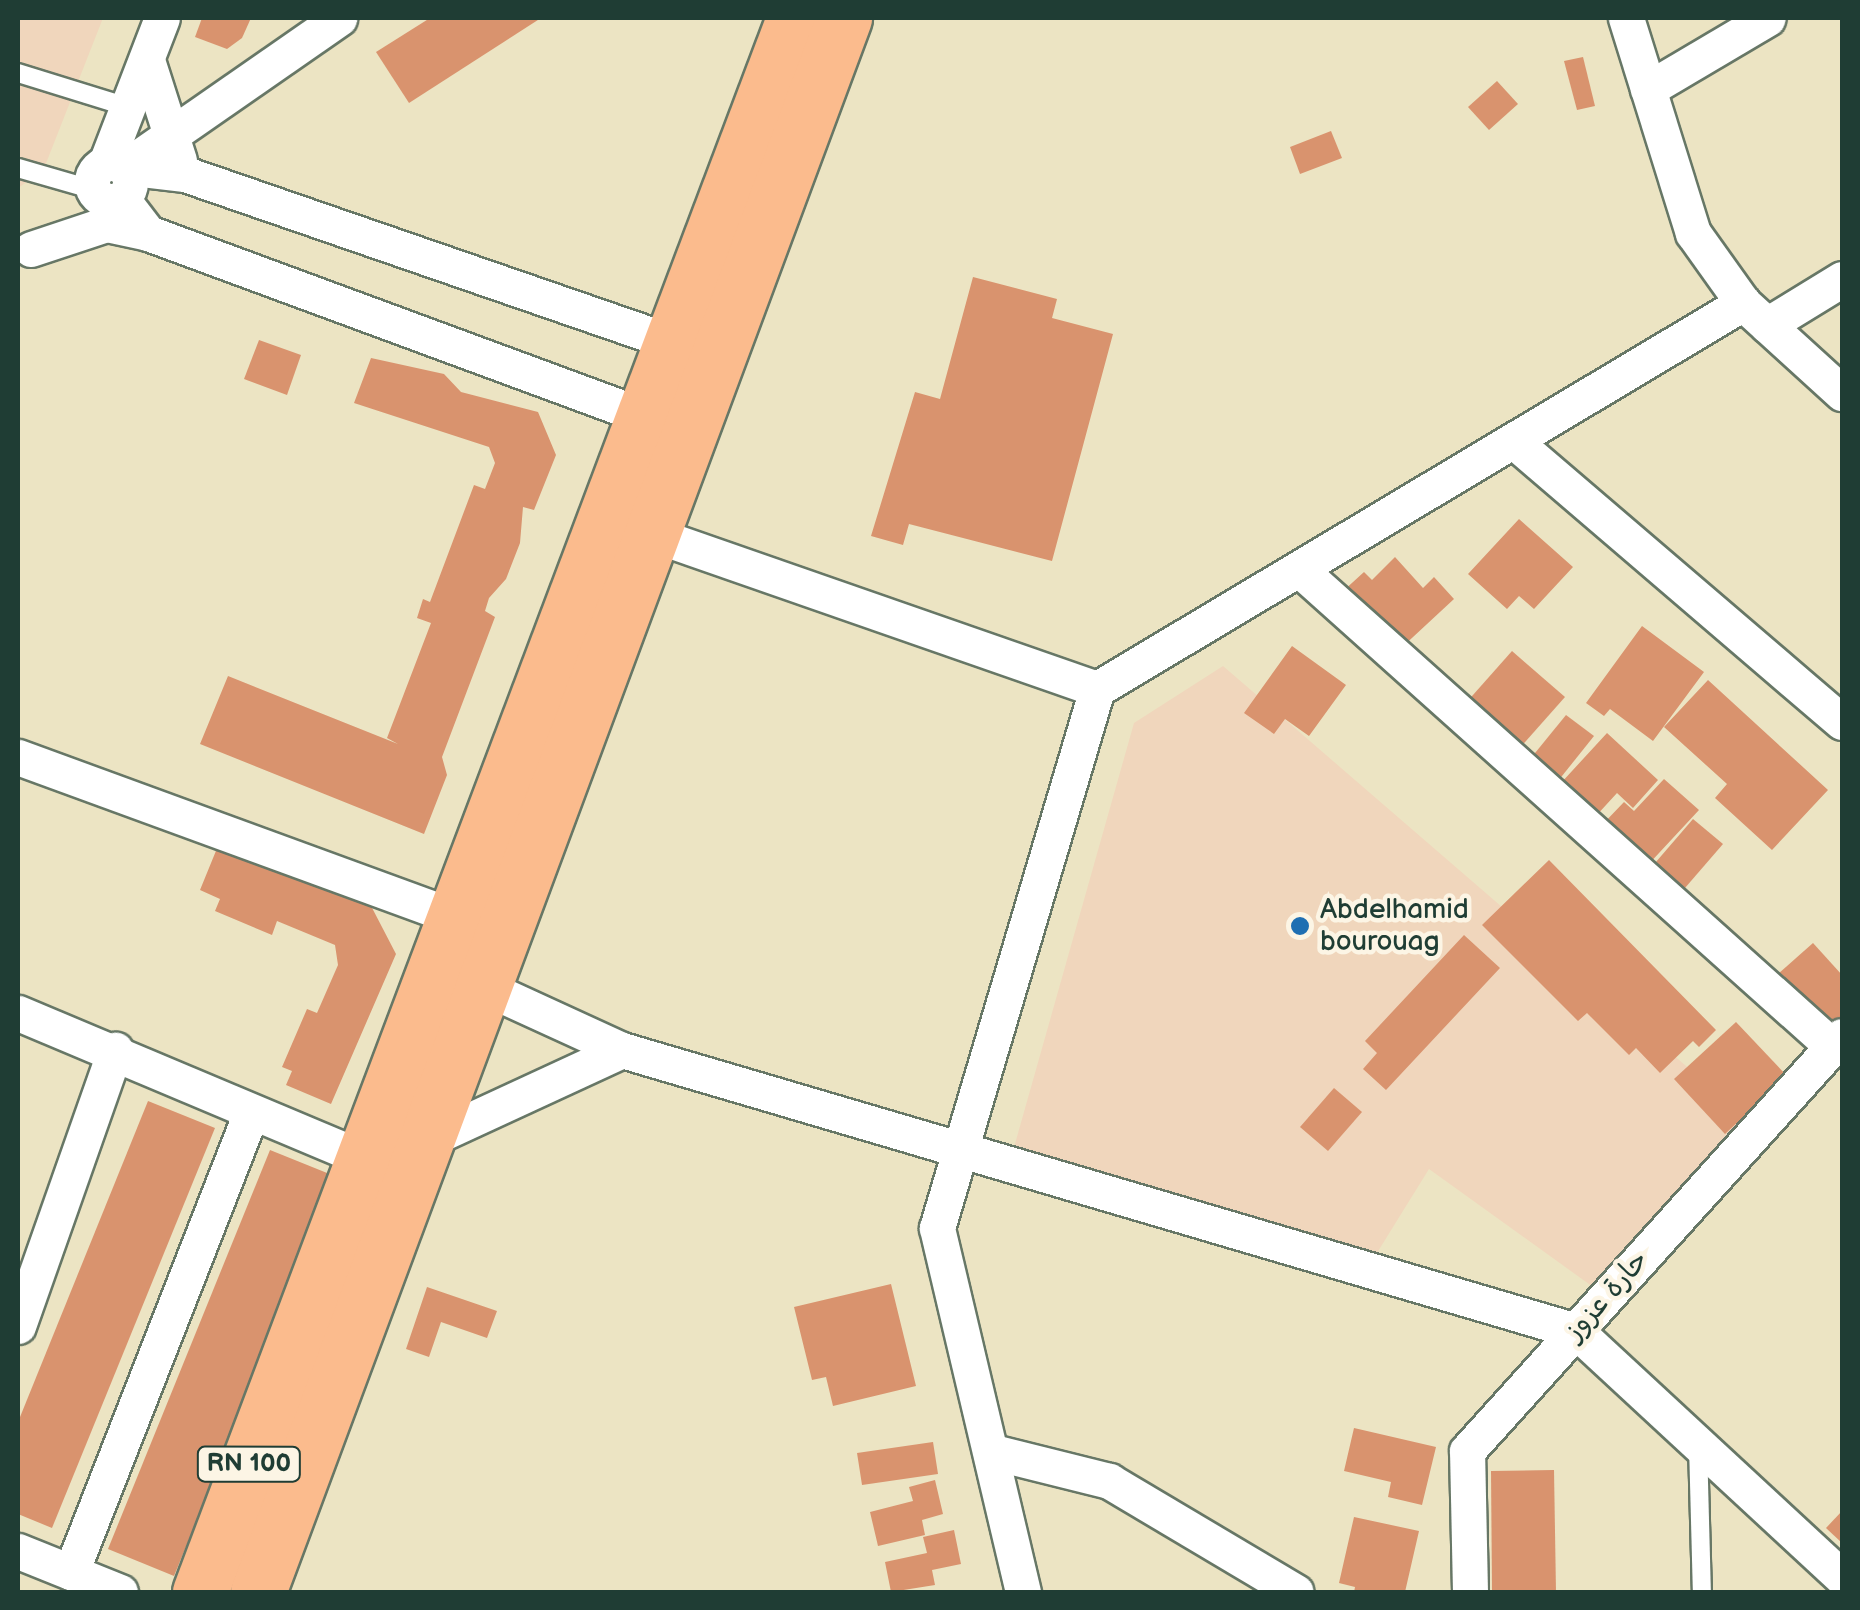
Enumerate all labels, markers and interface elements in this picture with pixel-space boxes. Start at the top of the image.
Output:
place label: Abdelhamid bourouag [1320,893,1469,959]
marker: Abdelhamid bourouag [1289,915,1311,937]
street label: حارة عزوز [1558,1244,1656,1348]
road number: RN 100 [196,1444,302,1484]

